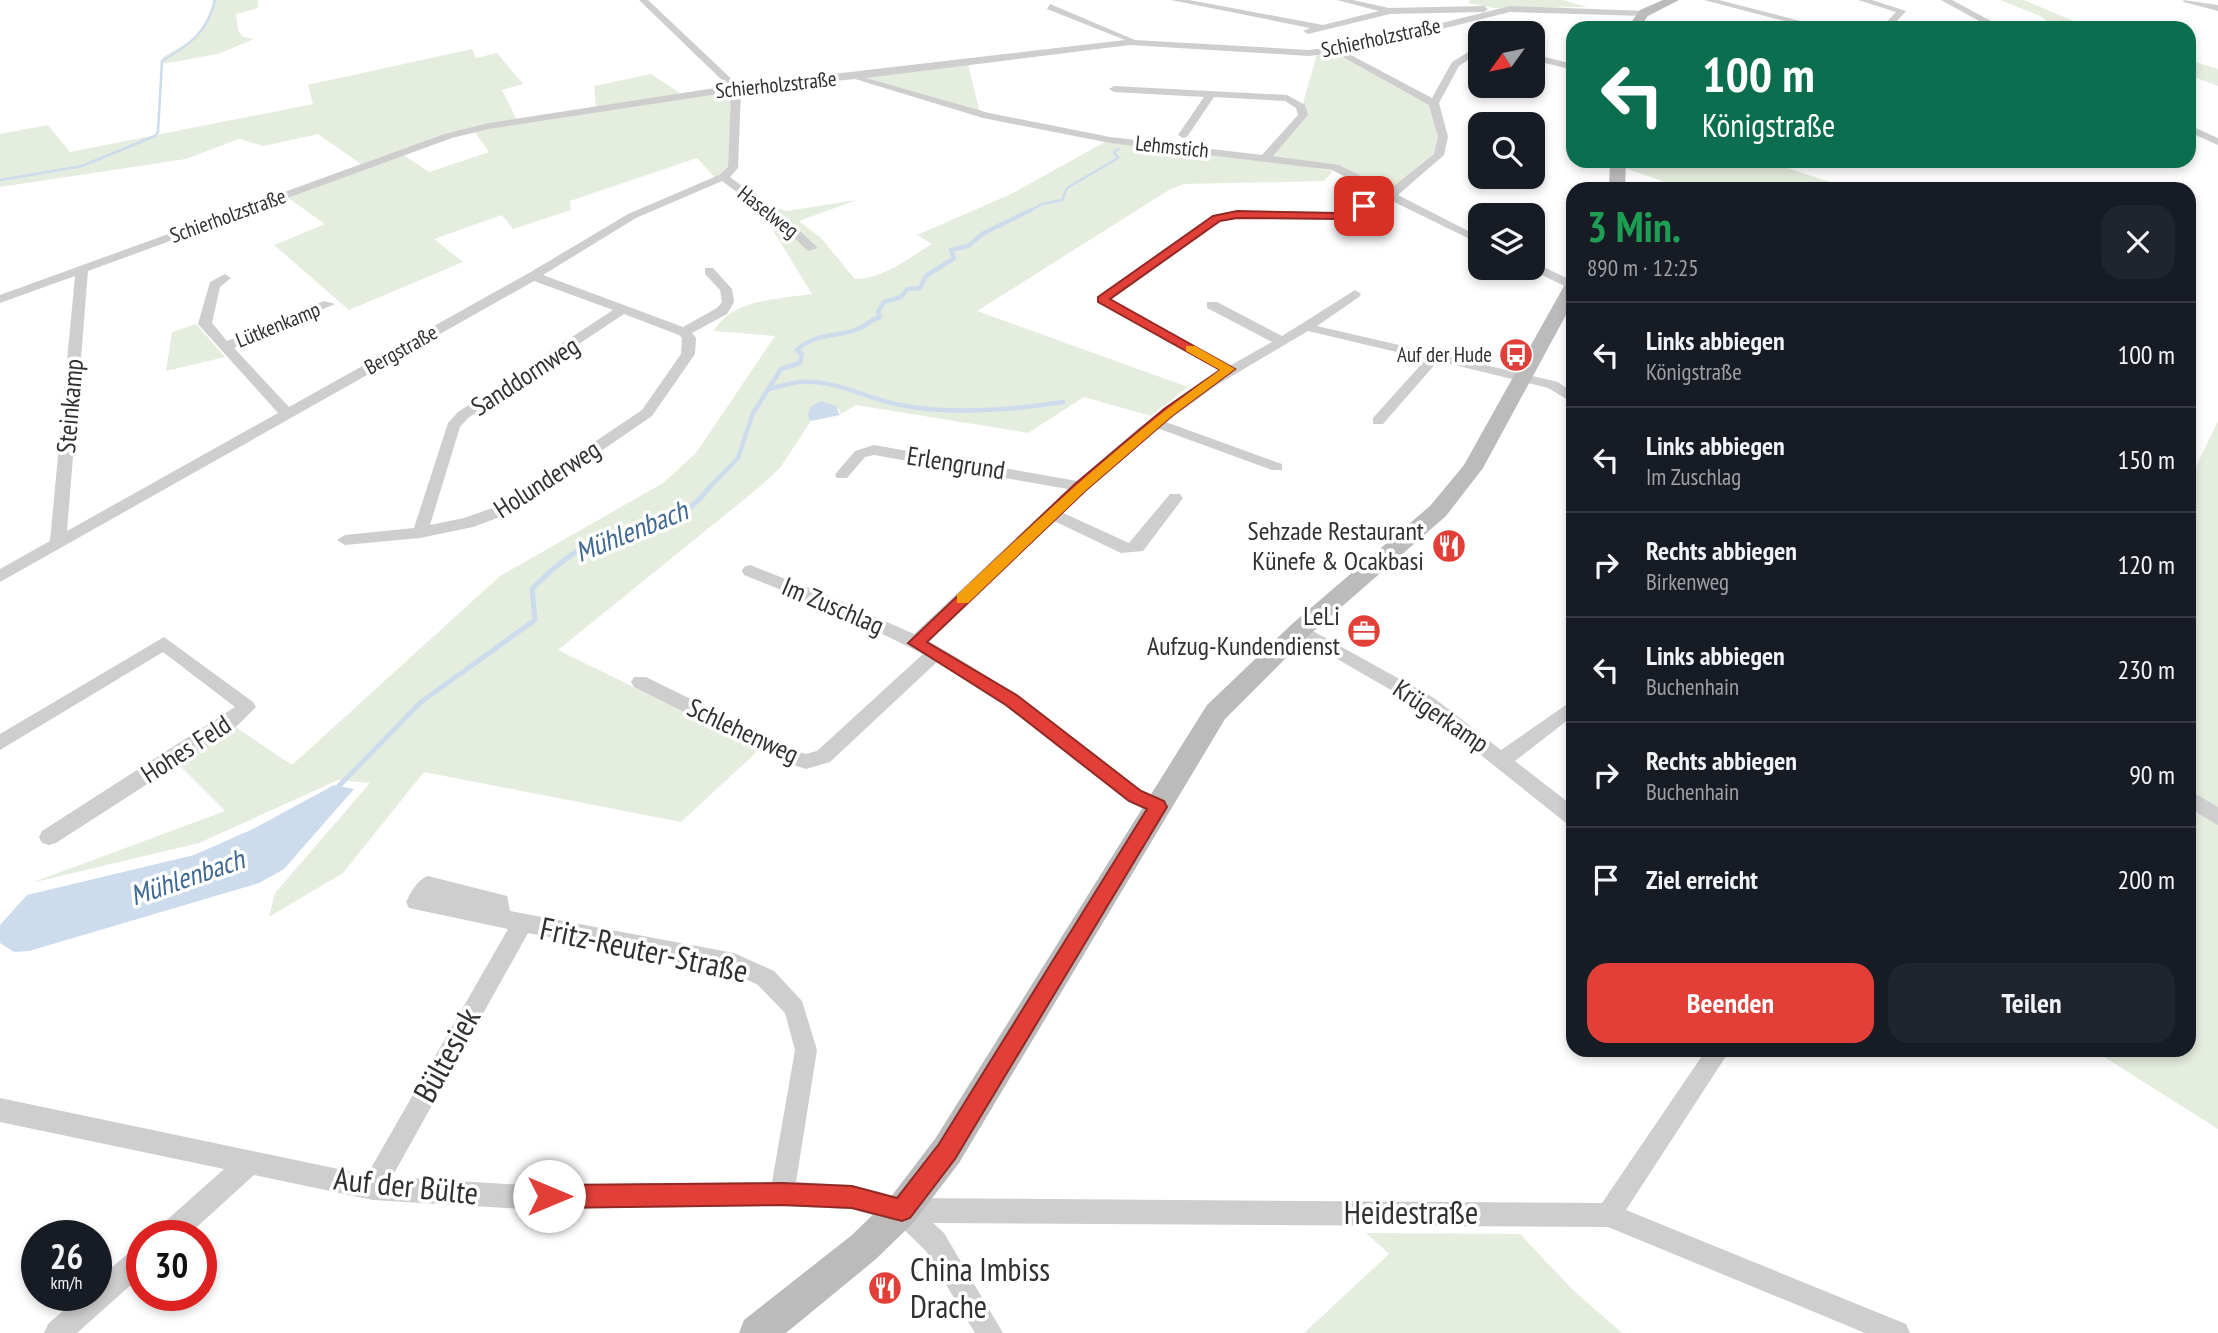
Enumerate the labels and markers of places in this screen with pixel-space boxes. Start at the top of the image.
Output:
pin [1334,176,1394,236]
bus stop icon: Auf der Hude [1497,336,1535,374]
place label: Auf der Hude [1397,341,1492,368]
place label: Sehzade Restaurant Künefe & Ocakbasi [1248,514,1424,577]
restaurant icon: Sehzade Restaurant Künefe & Ocakbasi [1430,527,1468,565]
place label: LeLi Aufzug-Kundendienst [1147,599,1340,662]
office icon: LeLi Aufzug-Kundendienst [1345,612,1383,650]
place label: China Imbiss Drache [910,1248,1050,1327]
restaurant icon: China Imbiss Drache [866,1269,904,1307]

